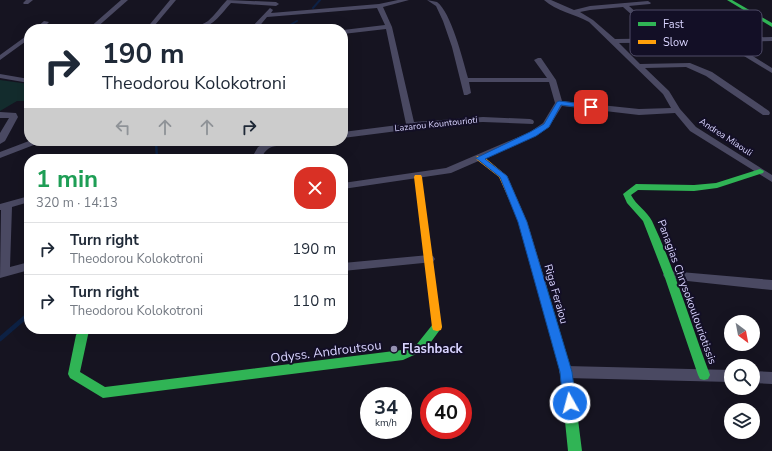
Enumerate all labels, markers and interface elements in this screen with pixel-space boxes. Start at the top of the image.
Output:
legend [630,10,762,56]
text: Fast [663,17,684,32]
text: 190 m [102,35,185,73]
text: Slow [663,35,688,50]
icon: right [36,40,88,92]
text: Theodorou Kolokotroni [102,71,286,95]
pin [574,90,608,124]
icon: arrive [580,96,602,118]
street label: Lazarou Kountourioti [394,114,478,134]
street label: Andrea Miaouli [697,115,755,159]
icon: left [112,116,134,138]
icon: ahead [154,116,176,138]
icon: ahead [196,116,218,138]
icon: right [238,116,260,138]
text: 1 min [36,163,98,195]
button: close [294,167,336,209]
text: 320 m · 14:13 [36,194,118,212]
street label: Panagias Chrysokoulouriotissis [654,218,720,366]
text: Turn right [70,230,139,250]
icon: right [36,238,58,260]
text: 190 m [292,239,336,259]
text: Theodorou Kolokotroni [70,250,203,268]
street label: Riga Feraiou [540,262,572,326]
text: Turn right [70,282,139,302]
icon: right [36,290,58,312]
text: 110 m [292,291,336,311]
text: Theodorou Kolokotroni [70,302,203,320]
north arrow [724,315,760,351]
map controls [724,315,760,439]
street label: Odyss. Androutsou [269,336,383,368]
place label: Flashback [402,340,464,358]
marker: Flashback [389,344,399,354]
button: search [724,359,760,395]
position arrow [549,382,591,424]
speed limit sign: 40 [420,387,472,439]
text: 34 [374,394,398,421]
button: layers [724,403,760,439]
text: km/h [375,416,397,430]

